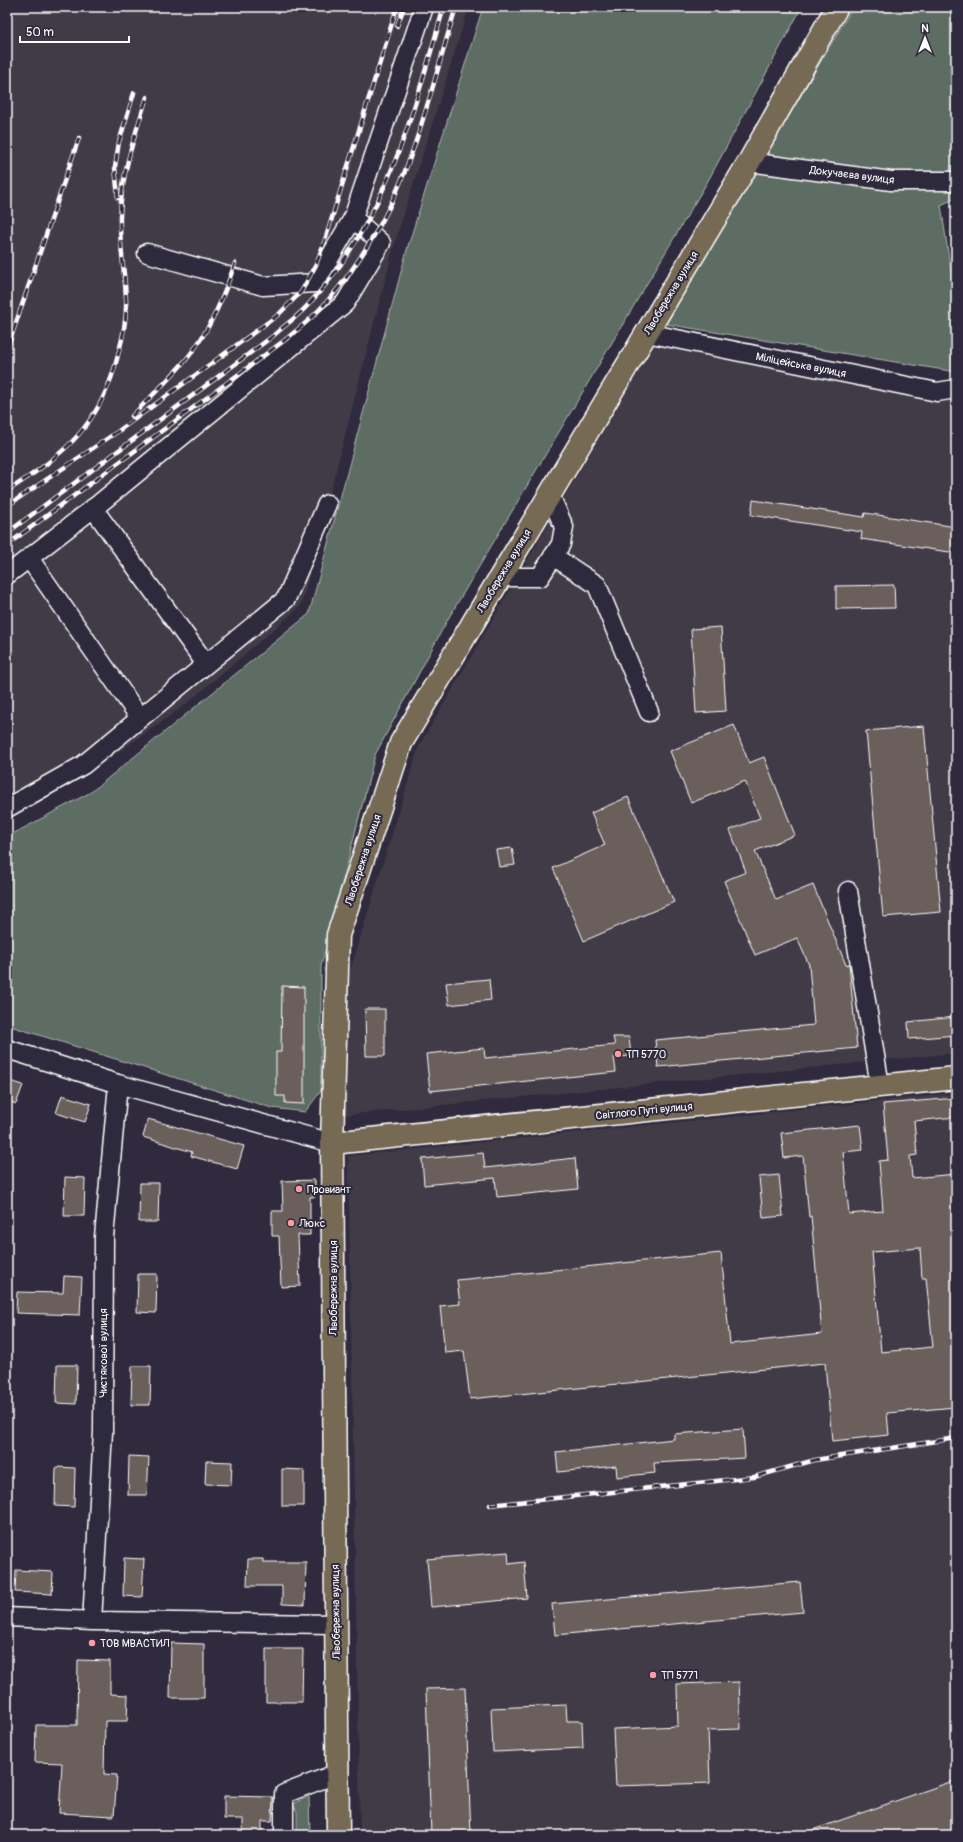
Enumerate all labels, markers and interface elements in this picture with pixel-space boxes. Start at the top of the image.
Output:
scale bar [20,18,129,44]
north arrow [905,18,945,58]
text: N [921,22,929,35]
text: 50 m [26,25,54,40]
street label: Докучаєва вулиця [808,163,895,187]
street label: Лівобережна вулиця [640,249,701,338]
street label: Міліцейська вулиця [755,350,847,380]
street label: Лівобережна вулиця [473,527,534,616]
street label: Лівобережна вулиця [342,813,384,908]
place label: ТП 5770 [626,1048,666,1061]
marker: ТП 5770 [613,1049,623,1059]
street label: Світлого Путі вулиця [595,1099,693,1123]
place label: Провиант [307,1183,352,1196]
marker: Провиант [294,1184,304,1194]
place label: Люкс [298,1217,326,1230]
marker: Люкс [286,1218,296,1228]
street label: Лівобережна вулиця [327,1240,340,1337]
street label: Чистякової вулиця [97,1308,110,1398]
street label: Лівобережна вулиця [329,1564,343,1661]
place label: ТОВ МВАСТИЛ [100,1637,169,1650]
marker: ТОВ МВАСТИЛ [87,1638,97,1648]
place label: ТП 5771 [661,1669,698,1682]
marker: ТП 5771 [648,1670,658,1680]

